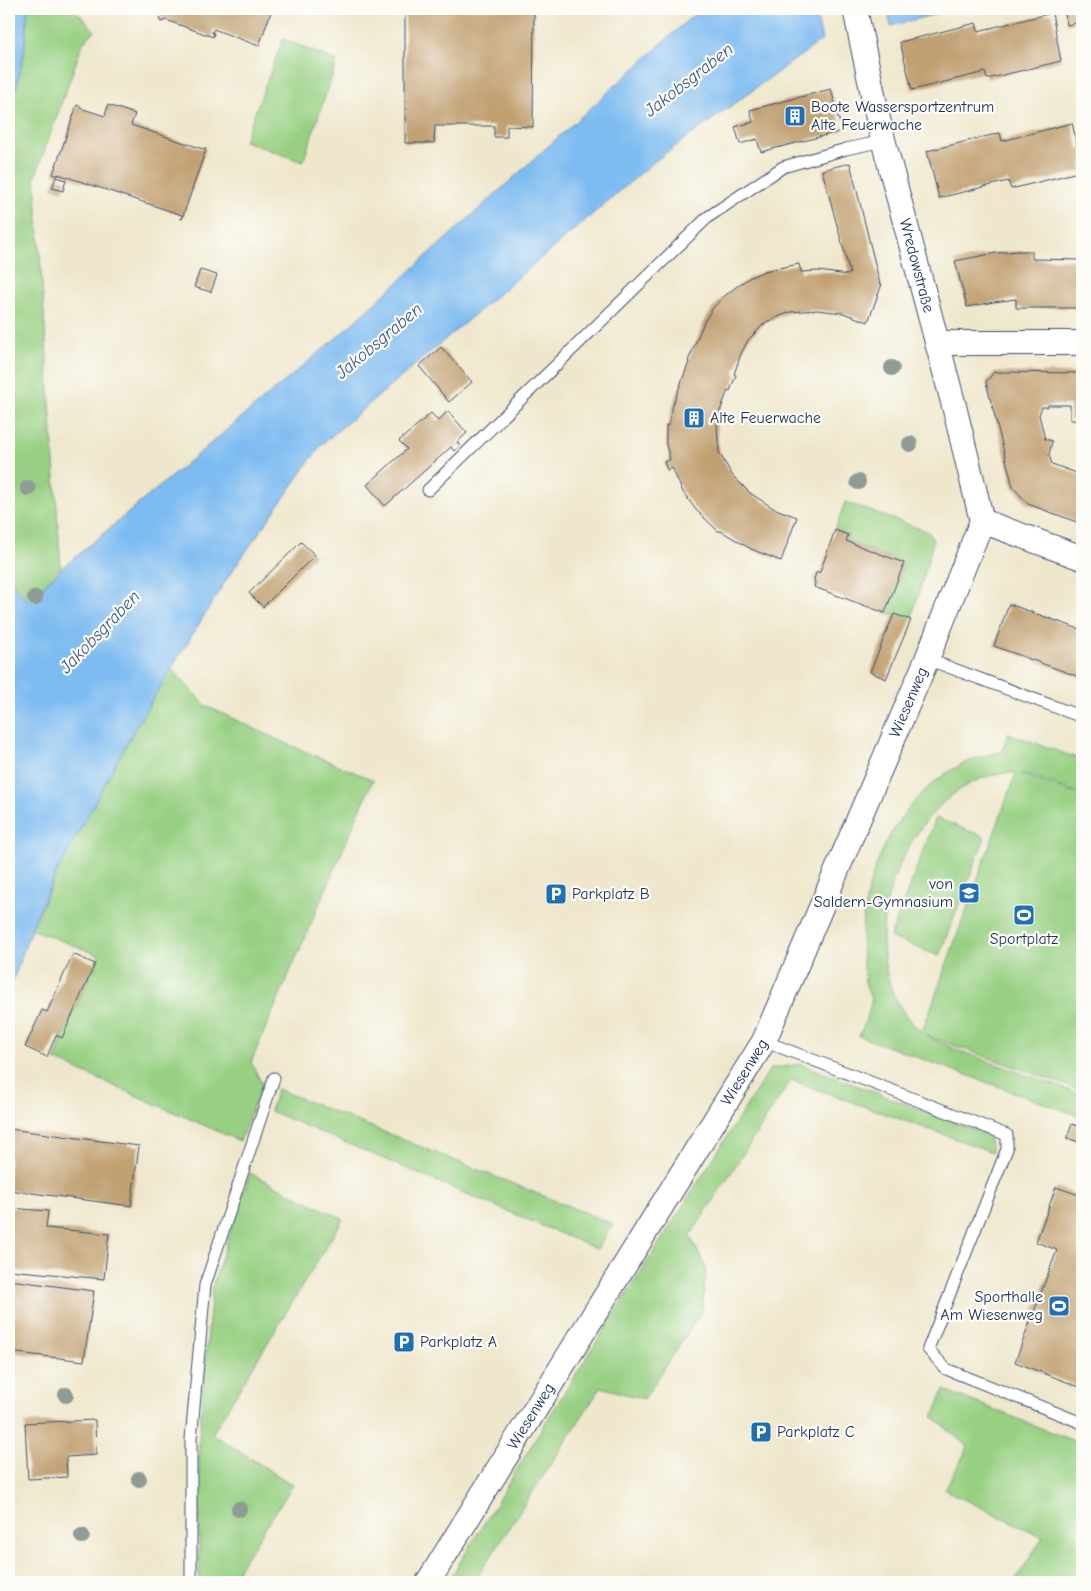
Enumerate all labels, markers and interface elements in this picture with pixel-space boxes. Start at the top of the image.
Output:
water label: Jakobsgraben [640,39,738,122]
place label: Boote Wassersportzentrum Alte Feuerwache [811,98,994,134]
building icon: Boote Wassersportzentrum Alte Feuerwache [783,104,807,128]
street label: Wredowstraße [896,217,938,314]
water label: Jakobsgraben [331,299,427,384]
building icon: Alte Feuerwache [682,406,706,430]
place label: Alte Feuerwache [710,409,821,427]
water label: Jakobsgraben [55,586,145,678]
street label: Wiesenweg [886,664,931,740]
place label: von Saldern-Gymnasium [814,875,953,911]
school or university icon: von Saldern-Gymnasium [957,881,981,905]
parking icon: Parkplatz B [544,882,568,906]
place label: Parkplatz B [572,885,650,903]
sports icon: Sportplatz [1012,903,1036,927]
place label: Sportplatz [990,930,1058,948]
street label: Wiesenweg [717,1036,772,1109]
place label: Sporthalle Am Wiesenweg [940,1288,1043,1324]
sports icon: Sporthalle Am Wiesenweg [1047,1294,1071,1318]
parking icon: Parkplatz A [392,1330,416,1354]
place label: Parkplatz A [420,1333,497,1351]
street label: Wiesenweg [503,1380,558,1453]
parking icon: Parkplatz C [749,1420,773,1444]
place label: Parkplatz C [777,1423,855,1441]

